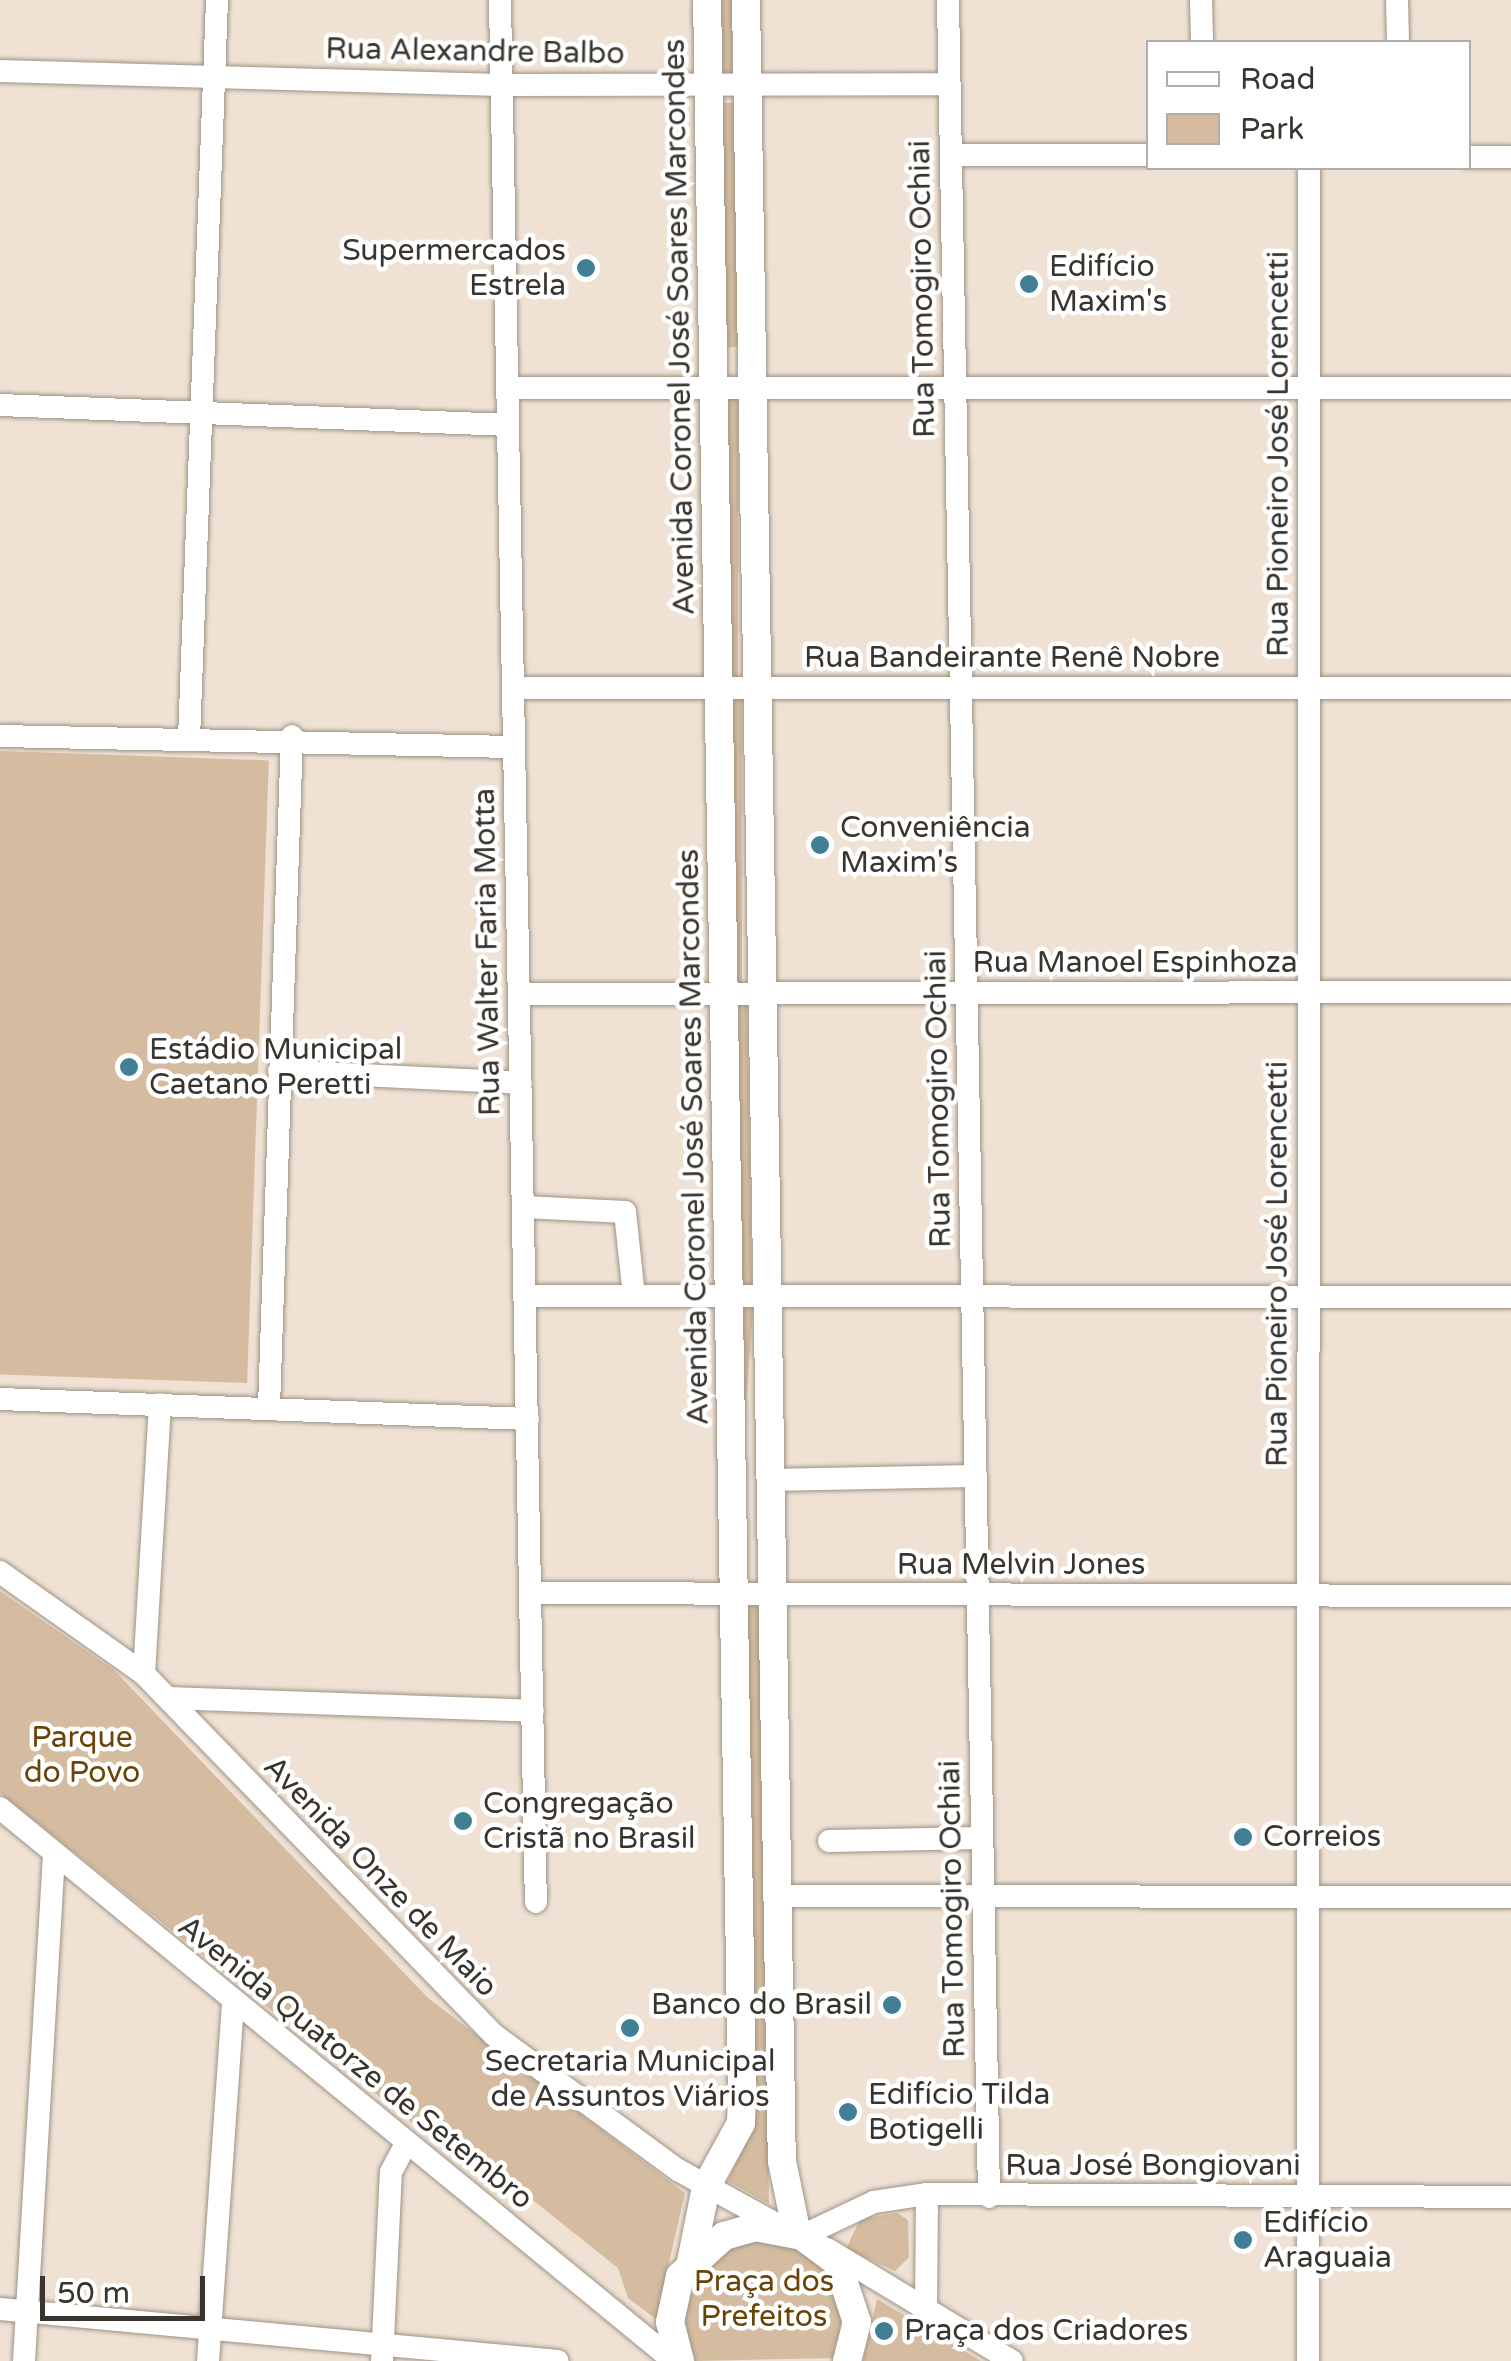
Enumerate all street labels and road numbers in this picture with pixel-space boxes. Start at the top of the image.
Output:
street label: Rua Alexandre Balbo [325,31,625,73]
street label: Avenida Coronel José Soares Marcondes [657,38,703,616]
street label: Rua Tomogiro Ochiai [902,140,944,438]
street label: Rua Pioneiro José Lorencetti [1261,251,1297,657]
street label: Rua Bandeirante Renê Nobre [804,640,1220,676]
street label: Rua Walter Faria Motta [467,788,509,1116]
street label: Avenida Coronel José Soares Marcondes [671,848,717,1426]
street label: Rua Manoel Espinhoza [972,945,1298,981]
street label: Rua Tomogiro Ochiai [918,950,960,1248]
street label: Rua Pioneiro José Lorencetti [1260,1061,1296,1467]
street label: Rua Melvin Jones [897,1547,1145,1583]
street label: Avenida Onze de Maio [256,1749,504,2005]
street label: Rua Tomogiro Ochiai [932,1760,974,2058]
street label: Avenida Quatorze de Setembro [170,1909,540,2217]
street label: Rua José Bongiovani [1005,2148,1301,2184]

